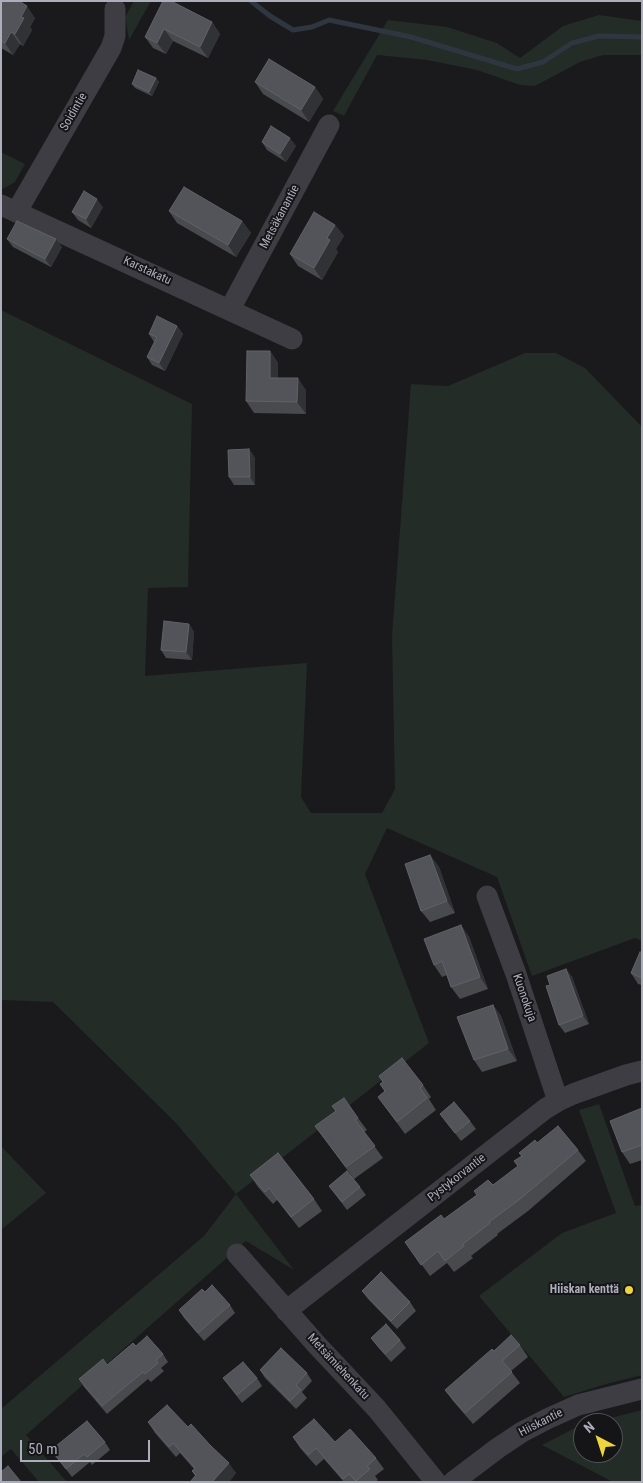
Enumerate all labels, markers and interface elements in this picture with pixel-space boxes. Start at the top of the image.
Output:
street label: Soidintie [57,90,91,134]
street label: Metsäkanantie [257,183,303,251]
street label: Karstakatu [121,254,173,288]
street label: Kuonokuja [509,972,539,1024]
street label: Pystykorvantie [425,1151,489,1205]
place label: Hiiskan kenttä [550,1283,619,1297]
marker: Hiiskan kenttä [623,1284,635,1296]
street label: Metsämiehenkatu [304,1331,372,1403]
street label: Hiiskantie [517,1406,565,1440]
north arrow [573,1413,623,1463]
text: N [581,1418,597,1436]
scale bar [22,1430,152,1462]
text: 50 m [28,1440,58,1458]

